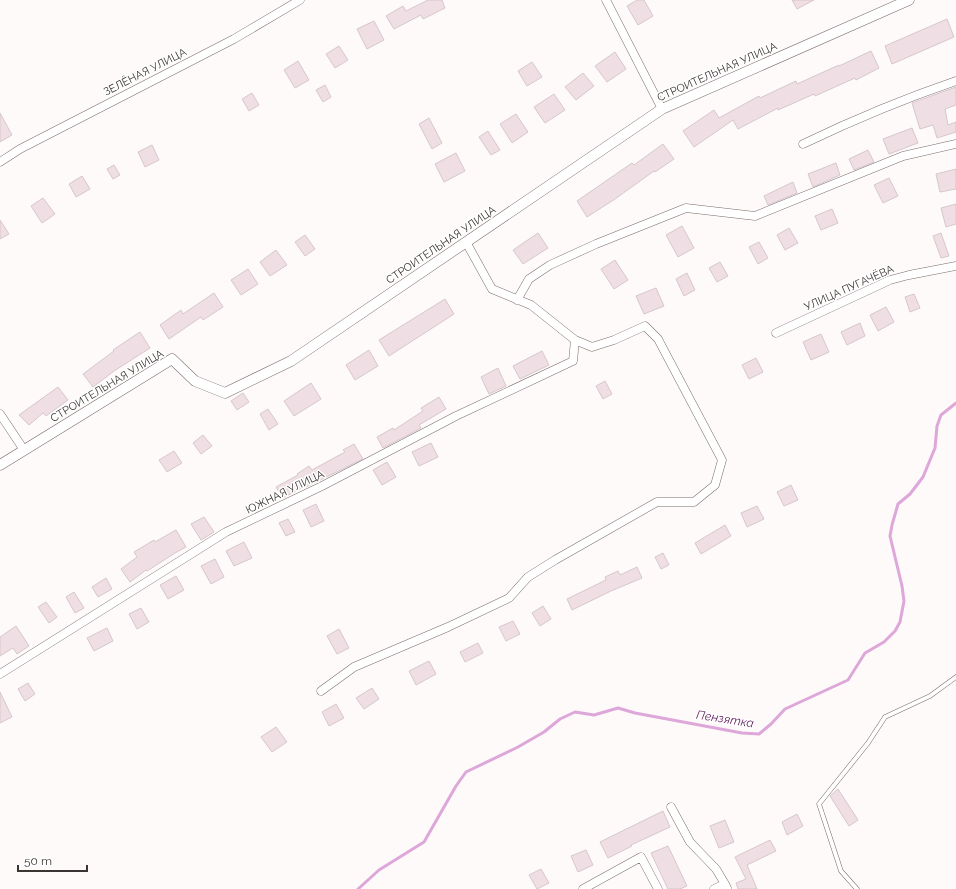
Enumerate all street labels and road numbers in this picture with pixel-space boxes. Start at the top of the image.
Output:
street label: СТРОИТЕЛЬНАЯ УЛИЦА [655,39,779,104]
street label: ЗЕЛЁНАЯ УЛИЦА [101,45,189,99]
street label: СТРОИТЕЛЬНАЯ УЛИЦА [384,203,499,287]
street label: УЛИЦА ПУГАЧЁВА [802,262,896,314]
street label: СТРОИТЕЛЬНАЯ УЛИЦА [48,347,166,425]
street label: ЮЖНАЯ УЛИЦА [244,467,327,517]

